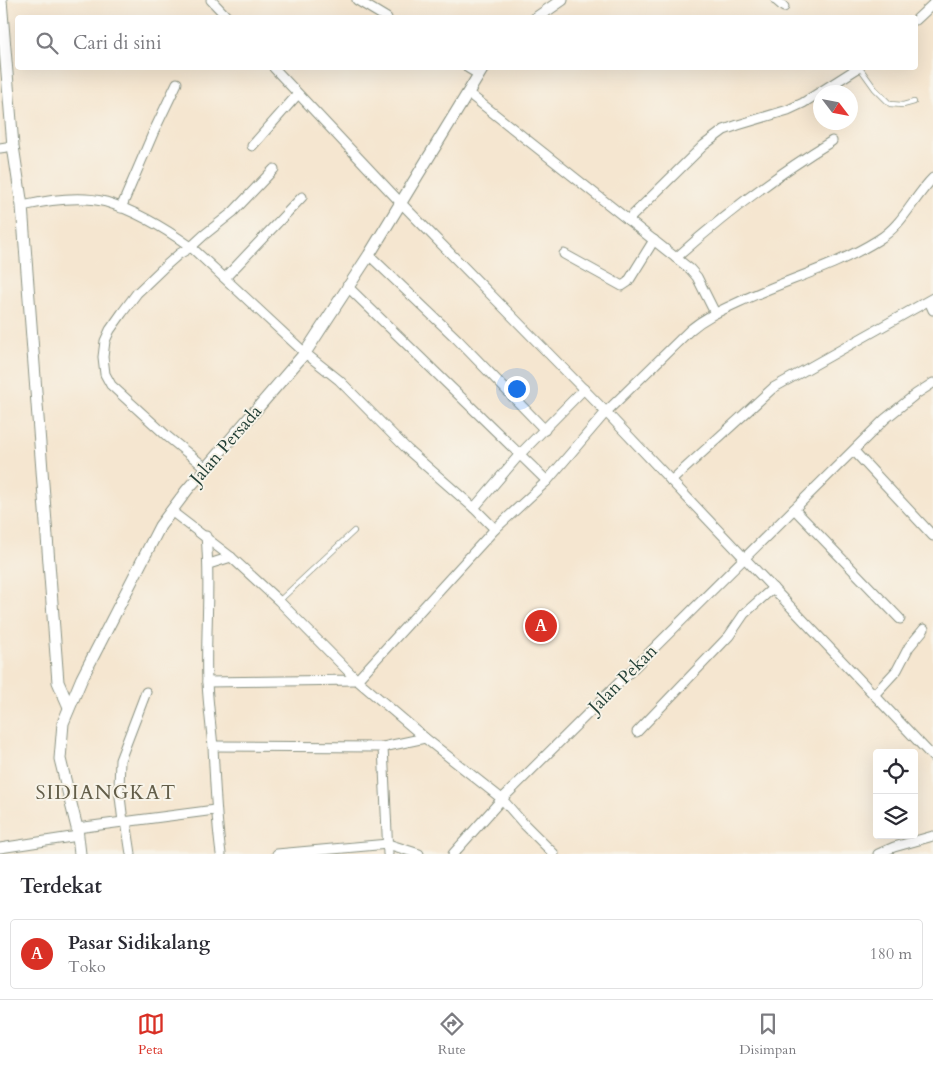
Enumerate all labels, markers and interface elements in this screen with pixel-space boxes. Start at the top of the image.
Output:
search box [15,15,918,70]
icon: search [33,29,61,57]
text: Cari di sini [73,30,162,56]
north arrow [813,85,858,130]
your location [504,376,530,402]
street label: Jalan Persada [183,400,268,492]
pin: A [525,607,557,645]
street label: Jalan Pekan [581,639,663,721]
map controls [873,749,918,839]
button: locate [873,749,918,794]
district label: SIDIANGKAT [36,779,176,806]
button: layers [873,794,918,839]
text: Terdekat [20,872,102,901]
text: Pasar Sidikalang [68,930,210,956]
text: A [31,943,43,965]
text: 180 m [870,943,912,965]
text: Toko [68,956,106,978]
tab: Peta [137,1010,165,1059]
tab: Rute [438,1010,466,1059]
tab: Disimpan [739,1010,796,1059]

